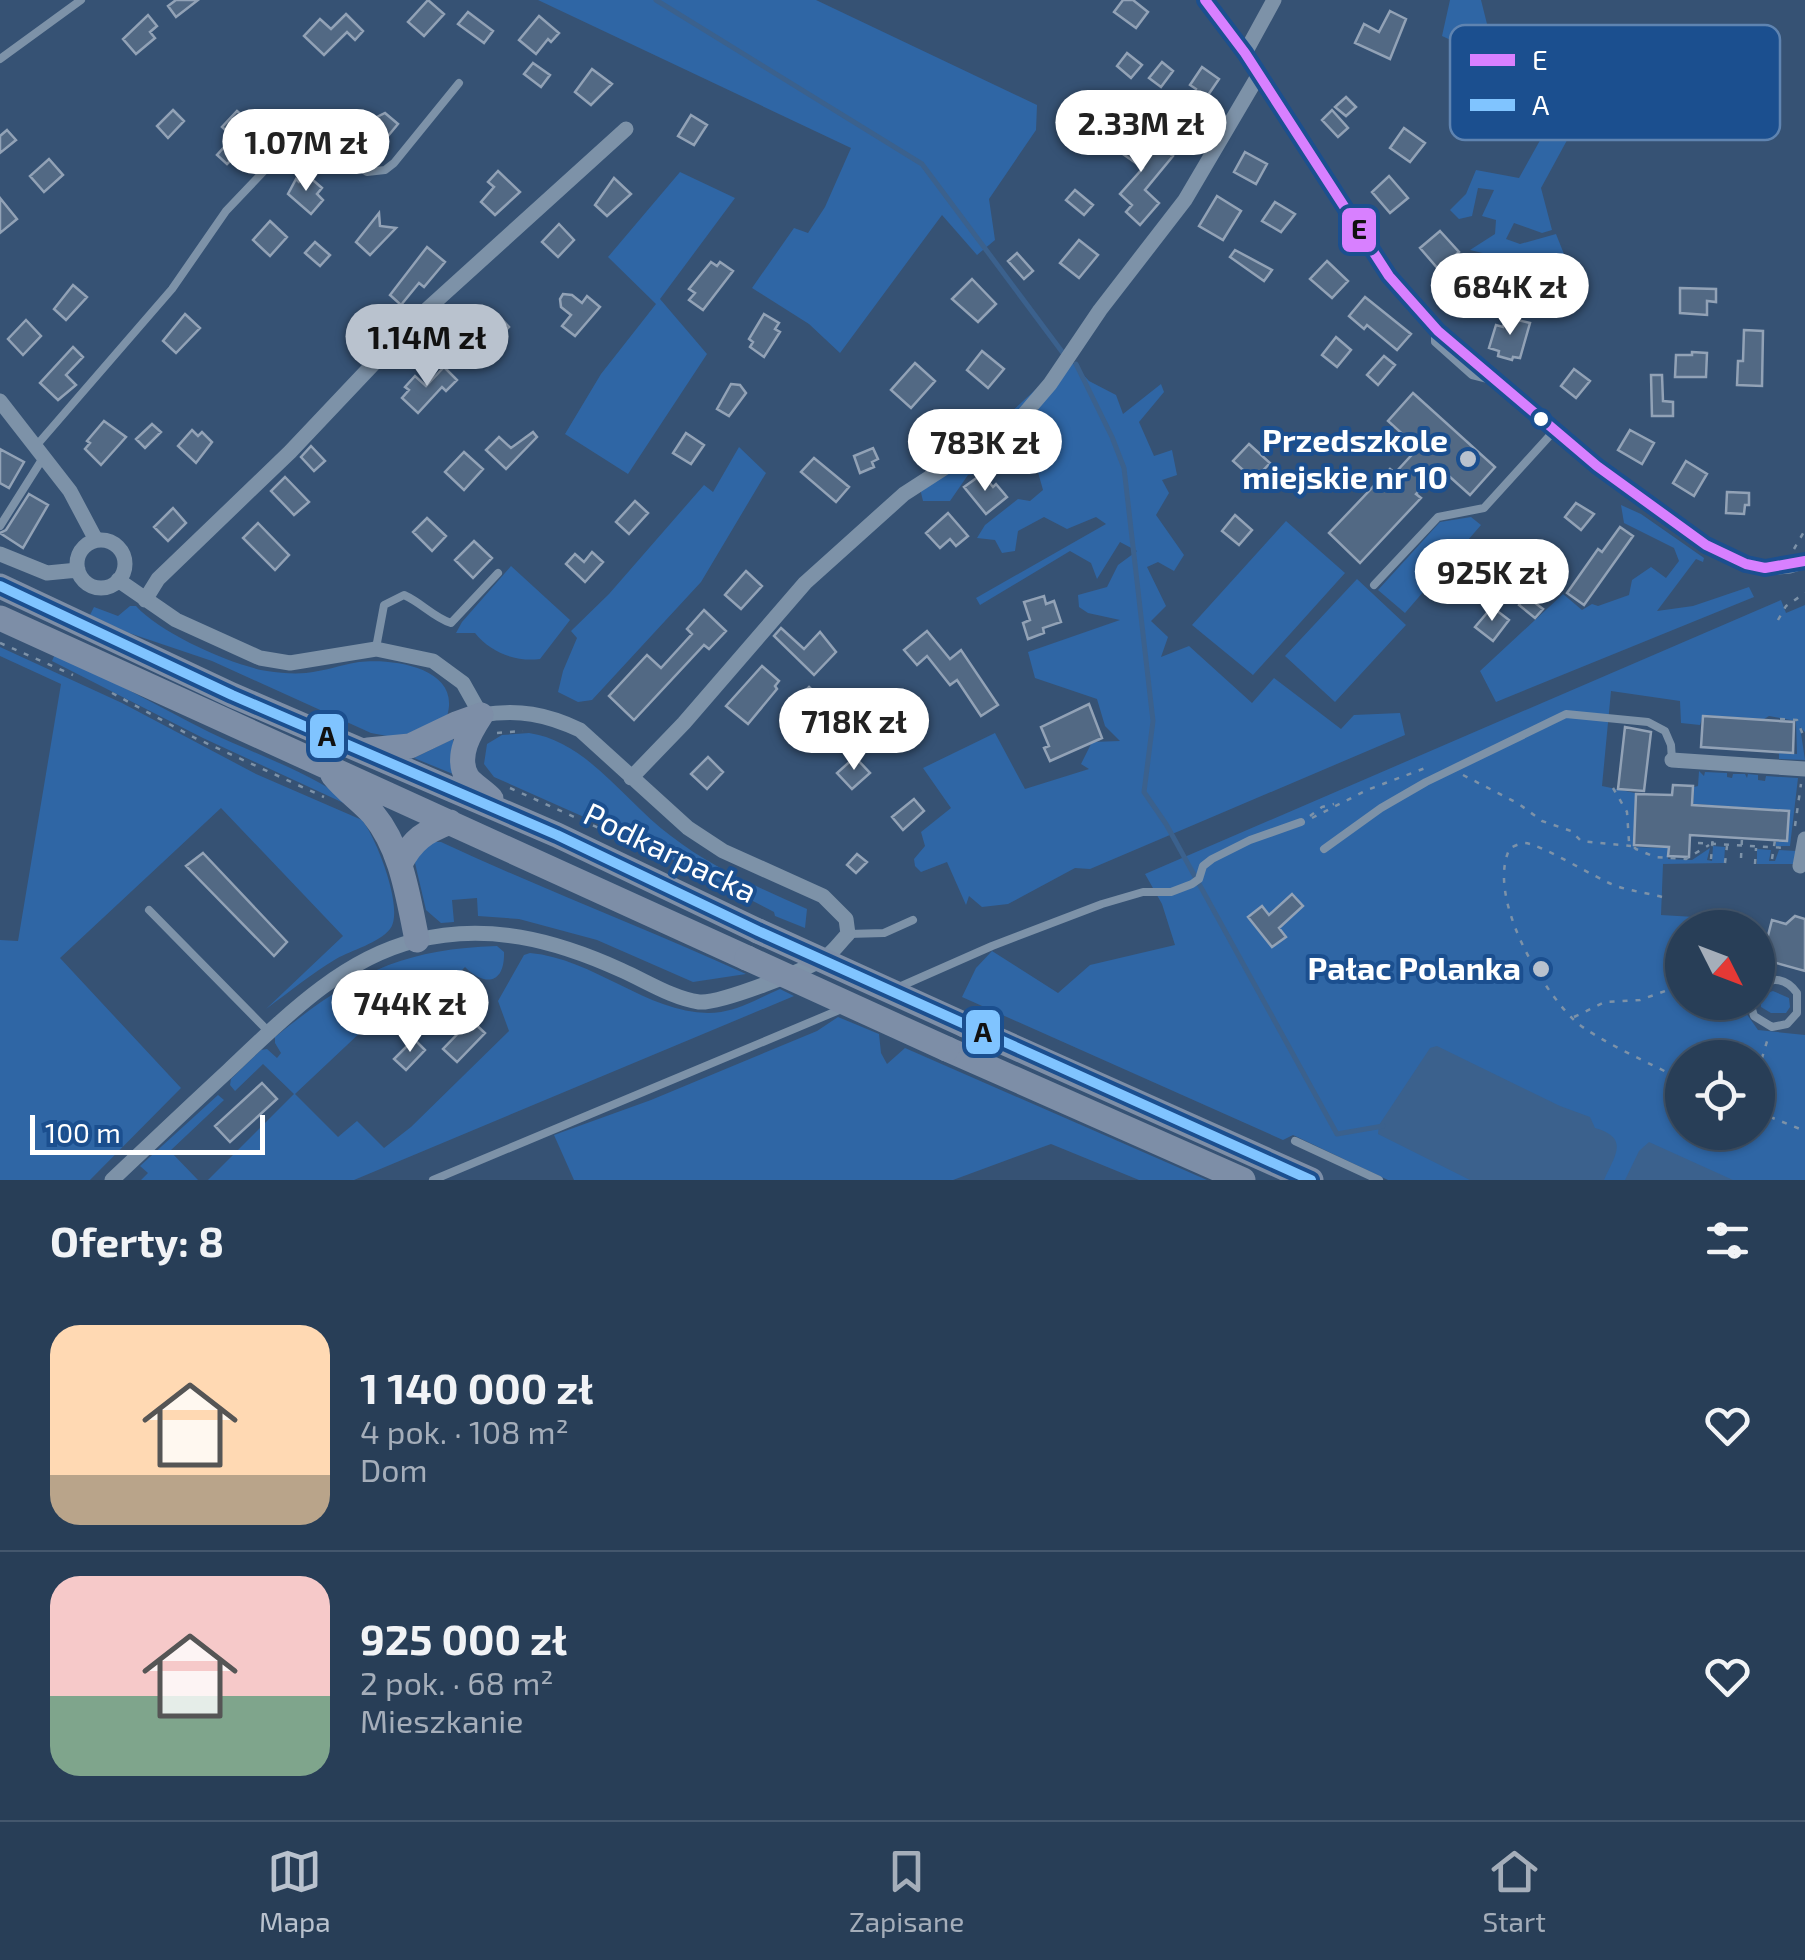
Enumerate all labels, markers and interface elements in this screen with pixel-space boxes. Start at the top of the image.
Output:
legend [1450,25,1780,140]
text: E [1532,42,1548,76]
text: A [1532,87,1550,121]
pin: 2.33M zł [1038,90,1244,175]
text: 2.33M zł [1077,103,1205,141]
pin: 1.07M zł [203,109,409,194]
text: 1.07M zł [244,122,368,160]
line badge: E [1340,206,1378,254]
text: E [1351,211,1367,245]
pin: 684K zł [1418,253,1602,338]
text: 684K zł [1453,266,1567,304]
pin: 1.14M zł [324,304,530,389]
text: 1.14M zł [368,317,486,355]
pin: 783K zł [893,409,1077,494]
unlabelled marker [1531,409,1551,429]
place label: Przedszkole miejskie nr 10 [1242,420,1448,495]
text: 783K zł [930,422,1040,460]
marker: Przedszkole miejskie nr 10 [1457,448,1479,470]
pin: 925K zł [1400,539,1584,624]
text: 925K zł [1437,552,1547,590]
pin: 718K zł [762,688,946,773]
text: 718K zł [801,701,907,739]
line badge: A [308,712,346,760]
text: A [318,718,337,752]
street label: Podkarpacka [578,793,763,909]
north arrow [1665,910,1775,1020]
map controls [1665,910,1775,1150]
place label: Pałac Polanka [1308,948,1521,986]
marker: Pałac Polanka [1530,958,1552,980]
pin: 744K zł [318,970,502,1055]
text: 744K zł [354,983,466,1021]
line badge: A [964,1008,1002,1056]
text: A [974,1014,993,1048]
button: locate [1665,1040,1775,1150]
scale bar [30,1110,265,1154]
text: 100 m [45,1115,121,1149]
icon: filters [1700,1213,1755,1268]
text: Oferty: 8 [50,1215,224,1265]
text: 1 140 000 zł [360,1362,593,1412]
icon: home [130,1365,250,1485]
icon: heart [1700,1398,1755,1453]
text: 4 pok. · 108 m² [360,1412,569,1450]
text: Dom [360,1450,427,1488]
text: 925 000 zł [360,1613,567,1663]
icon: home [130,1616,250,1736]
icon: heart [1700,1649,1755,1704]
text: 2 pok. · 68 m² [360,1663,553,1701]
text: Mieszkanie [360,1701,523,1739]
tab: Mapa [259,1844,331,1938]
tab: Zapisane [849,1844,964,1938]
tab: Start [1482,1844,1546,1938]

